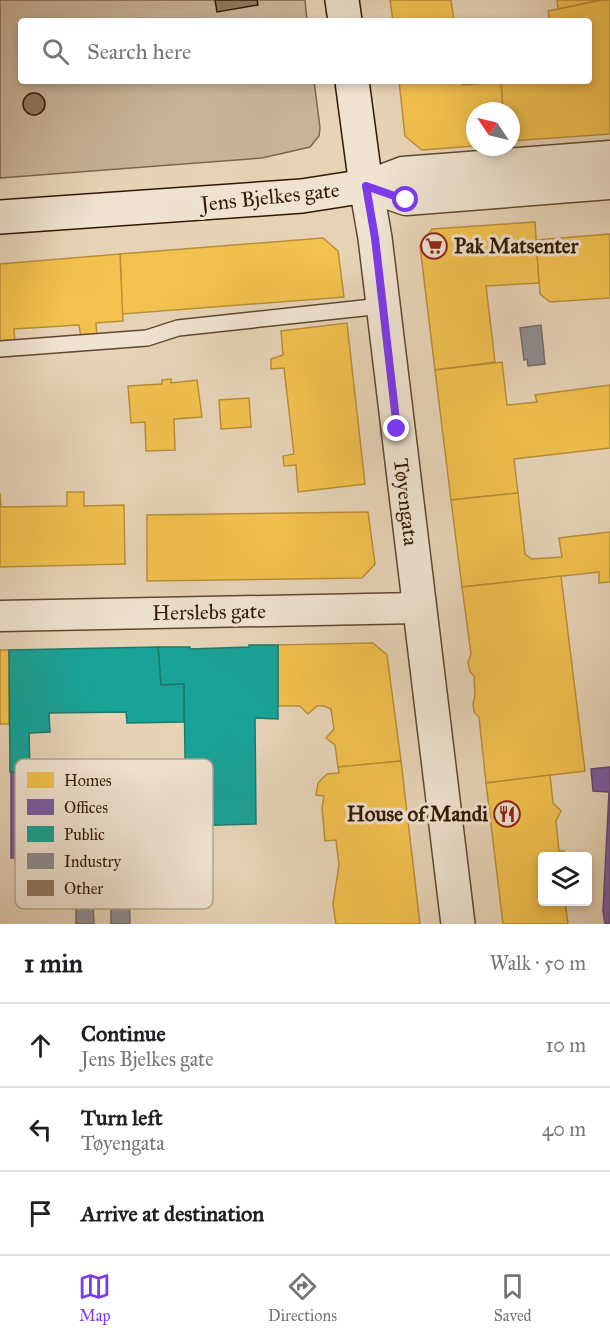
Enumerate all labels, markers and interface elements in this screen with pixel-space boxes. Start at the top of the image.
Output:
search box [18,18,592,84]
icon: search [39,35,72,68]
text: Search here [87,38,191,65]
north arrow [466,102,520,156]
street label: Jens Bjelkes gate [197,177,341,217]
route start [392,186,418,212]
supermarket icon: Pak Matsenter [419,231,449,261]
place label: Pak Matsenter [454,233,580,259]
route end [383,415,409,441]
street label: Tøyengata [388,457,424,547]
street label: Herslebs gate [152,598,266,626]
legend [15,759,213,909]
text: Homes [64,771,112,790]
text: Offices [64,798,108,817]
restaurant icon: House of Mandi [492,799,522,829]
place label: House of Mandi [347,801,488,827]
text: Public [64,825,105,844]
text: Industry [64,852,122,871]
map controls [538,852,592,906]
button: layers [538,852,592,906]
text: Other [64,879,103,898]
text: 1 min [24,947,83,979]
text: Walk · 50 m [490,951,586,975]
text: Continue [81,1020,166,1047]
icon: ahead [24,1029,57,1062]
text: 10 m [545,1033,586,1057]
text: Jens Bjelkes gate [81,1047,214,1071]
text: Turn left [81,1104,163,1131]
icon: left [24,1113,57,1146]
text: 40 m [542,1117,586,1141]
text: Tøyengata [81,1131,165,1155]
icon: arrive [24,1197,57,1230]
text: Arrive at destination [81,1200,264,1227]
tab: Map [78,1270,111,1325]
tab: Directions [268,1270,337,1325]
tab: Saved [494,1270,532,1325]

